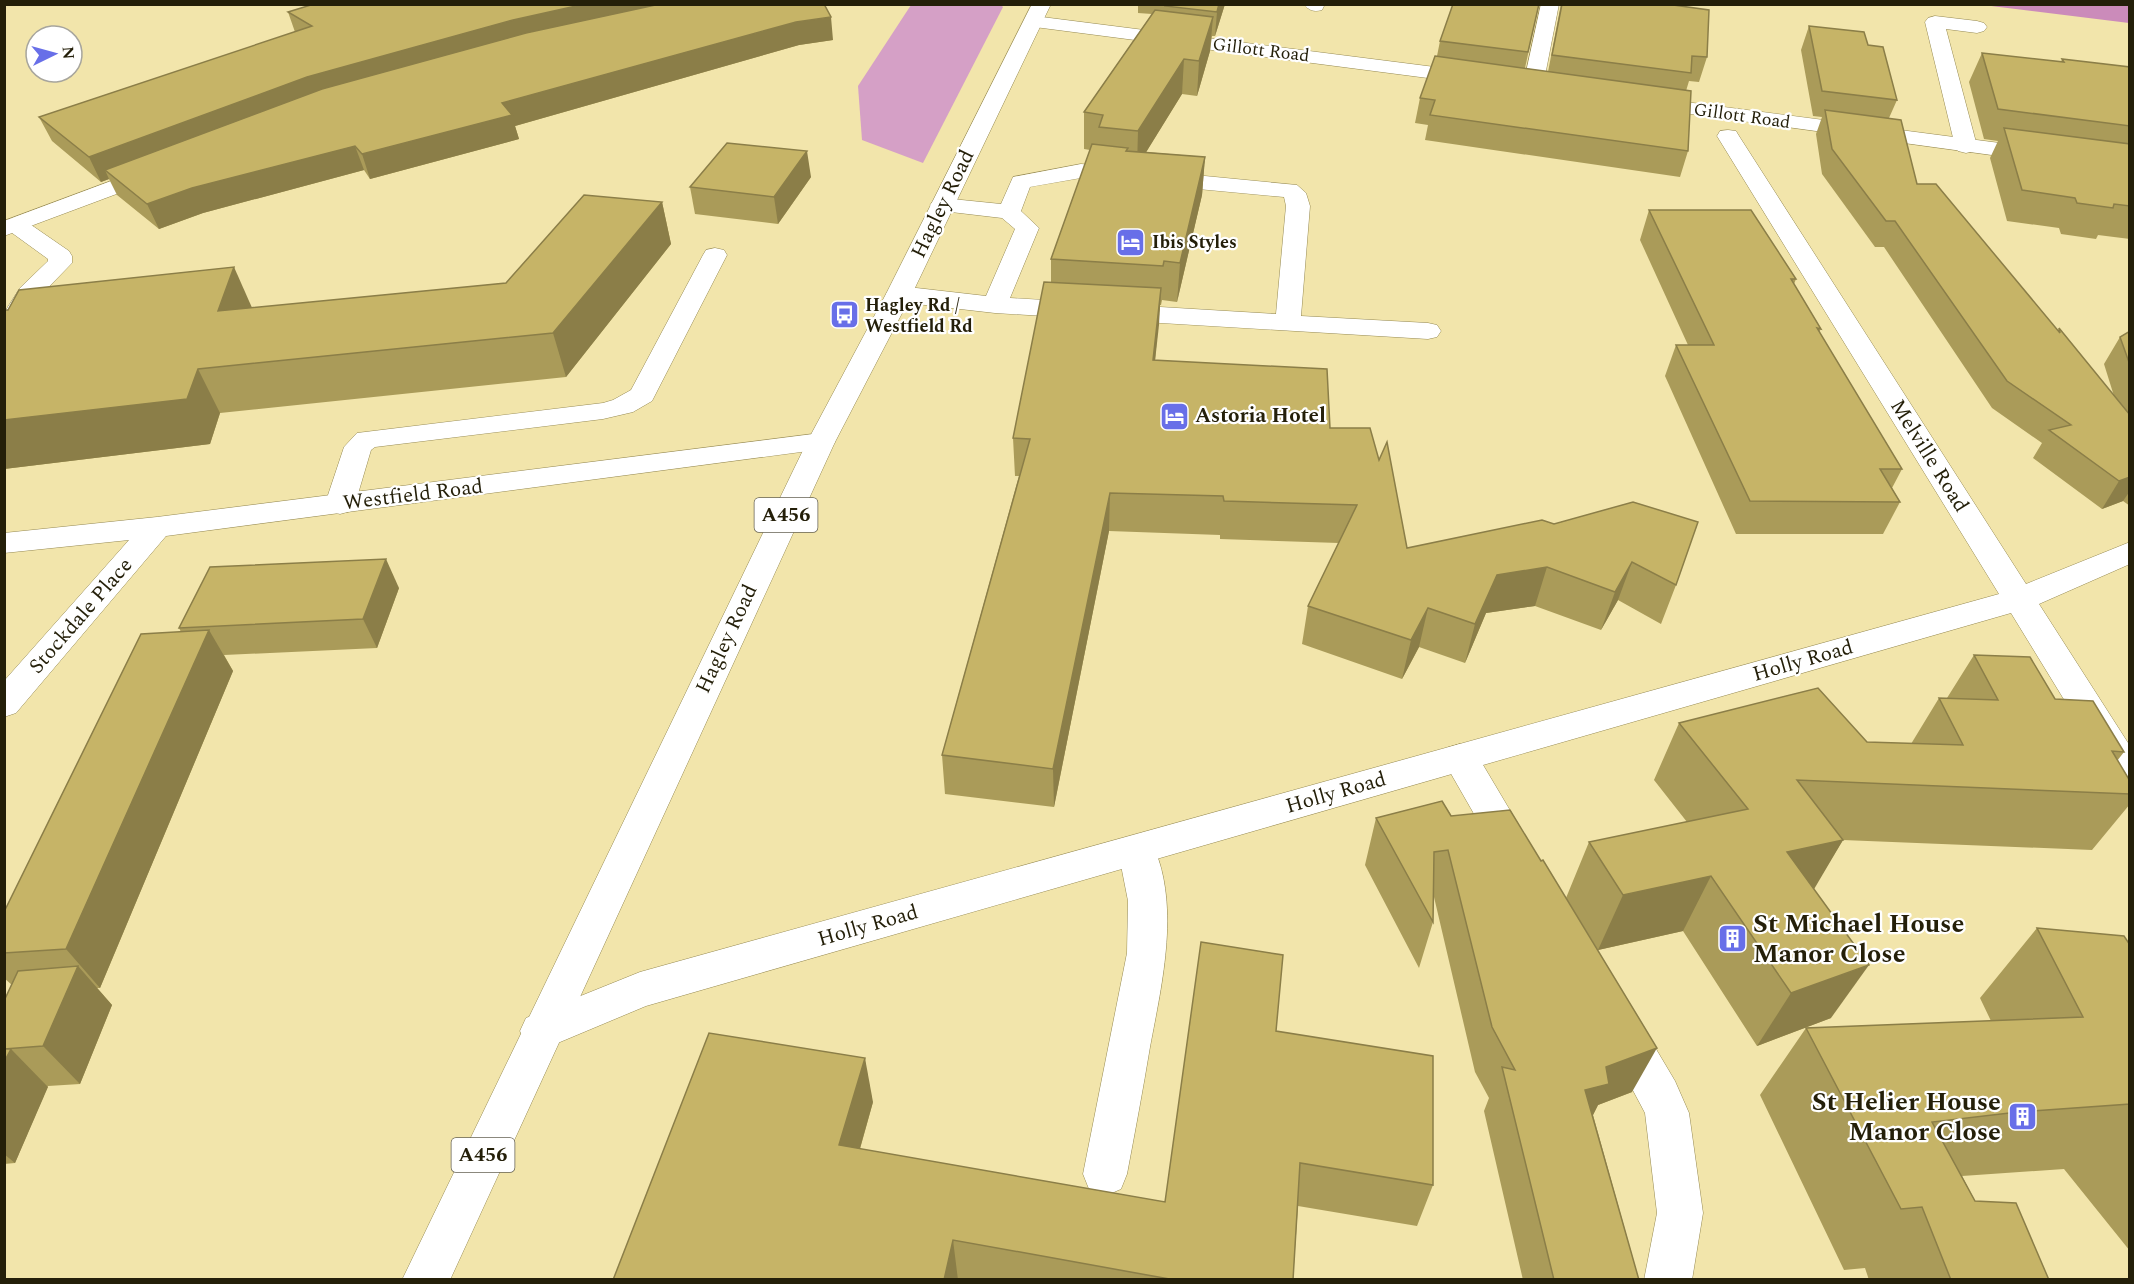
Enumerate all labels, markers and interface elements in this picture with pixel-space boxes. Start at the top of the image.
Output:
north arrow [24,24,84,84]
street label: Gillott Road [1211,31,1311,69]
text: N [55,45,80,60]
street label: Gillott Road [1692,96,1792,136]
street label: Hagley Road [903,144,983,264]
hotel icon: Ibis Styles [1115,226,1147,258]
place label: Ibis Styles [1152,229,1237,256]
place label: Hagley Rd / Westfield Rd [865,292,973,340]
bus stop icon: Hagley Rd / Westfield Rd [828,299,860,331]
street label: Melville Road [1881,393,1977,519]
hotel icon: Astoria Hotel [1158,400,1190,432]
place label: Astoria Hotel [1195,400,1326,432]
street label: Westfield Road [341,471,485,519]
road number: A456 [754,498,818,532]
street label: Stockdale Place [21,551,141,681]
street label: Hagley Road [688,579,766,699]
street label: Holly Road [1749,631,1857,691]
street label: Holly Road [1282,763,1390,823]
street label: Holly Road [814,896,922,956]
place label: St Michael House Manor Close [1753,904,1964,974]
building icon: St Michael House Manor Close [1716,923,1748,955]
place label: St Helier House Manor Close [1812,1082,2001,1152]
building icon: St Helier House Manor Close [2006,1101,2038,1133]
road number: A456 [452,1138,514,1172]

